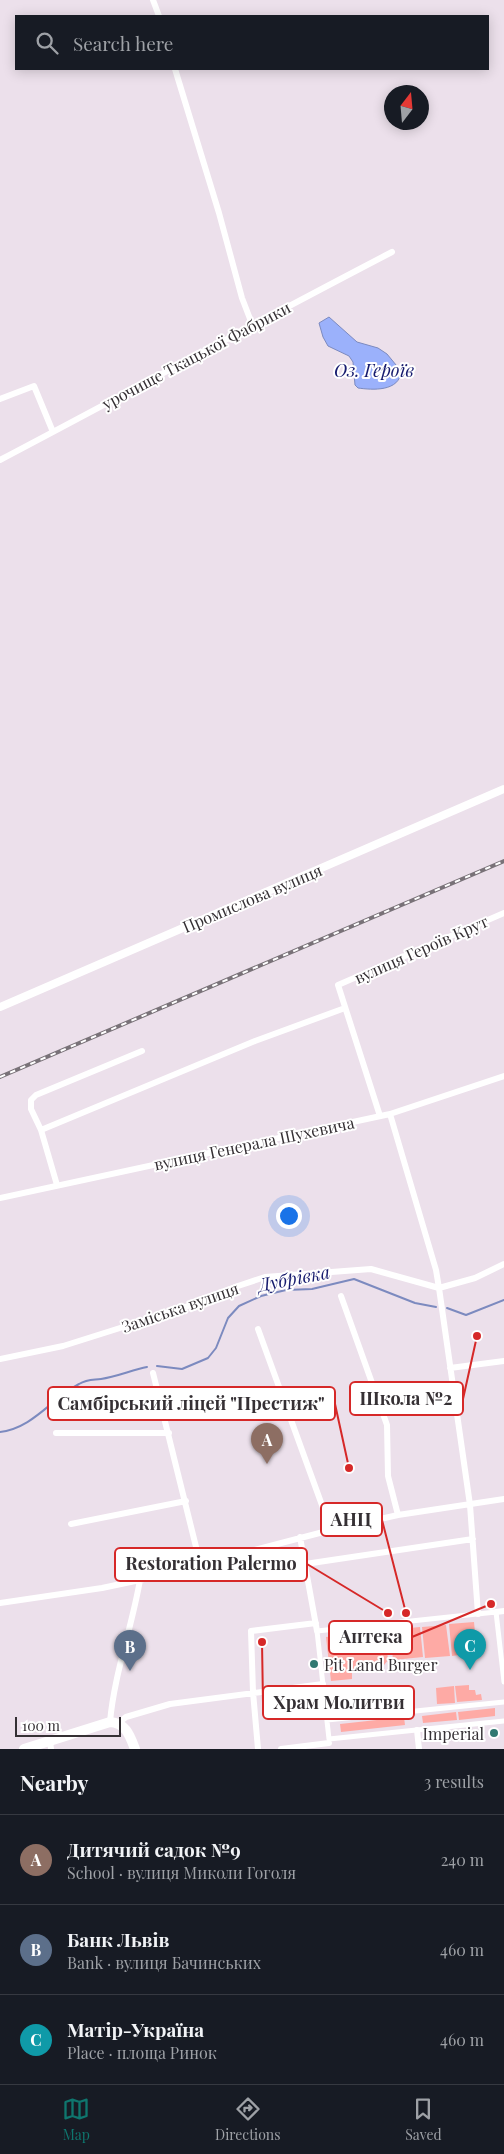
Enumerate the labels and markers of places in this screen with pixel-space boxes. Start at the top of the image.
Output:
callout: Школа №2 [350,1382,463,1415]
callout: Самбірський ліцей "Престиж" [48,1387,335,1420]
pin: A [251,1423,283,1464]
callout: АНЦ [321,1503,382,1536]
callout: Restoration Palermo [115,1548,307,1581]
callout: Аптека [329,1621,412,1654]
pin: C [454,1629,486,1670]
pin: B [114,1630,146,1671]
place label: Pit Land Burger [324,1654,438,1675]
marker: Pit Land Burger [308,1658,320,1670]
callout: Храм Молитви [263,1686,414,1719]
place label: Imperial [423,1723,484,1744]
marker: Imperial [488,1727,500,1739]

